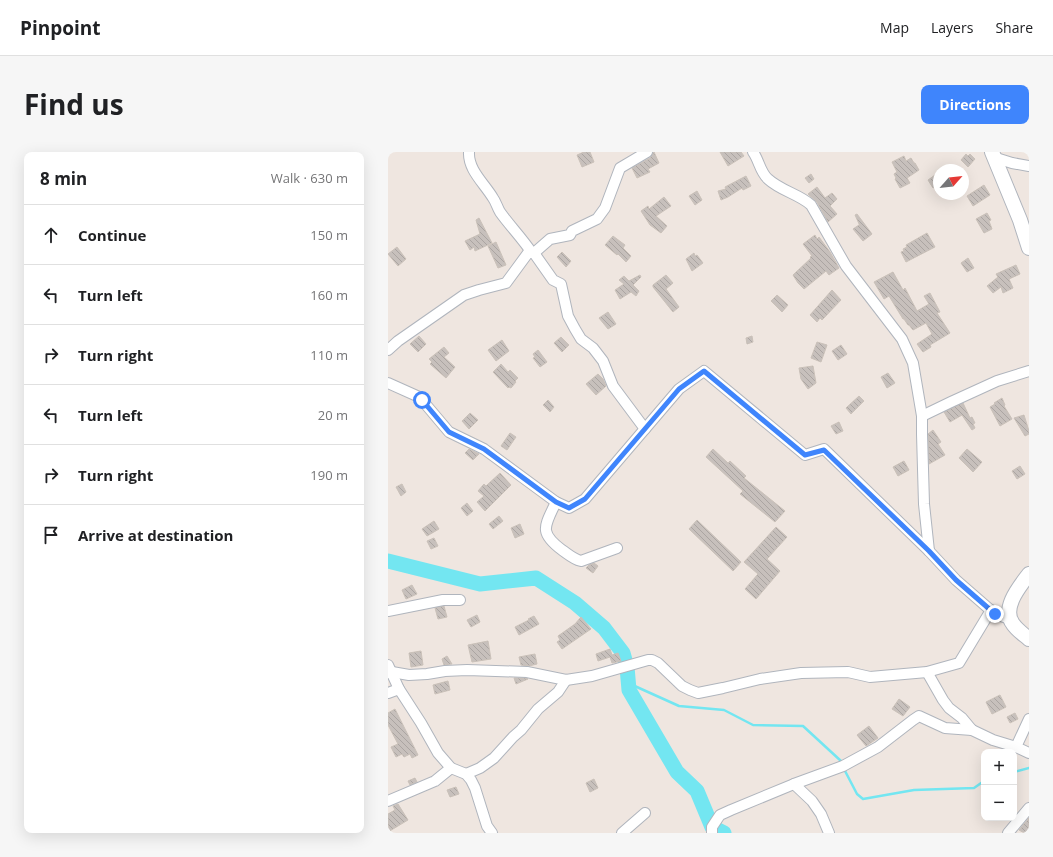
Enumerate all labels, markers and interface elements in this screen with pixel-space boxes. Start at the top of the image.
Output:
text: Pinpoint [20,15,101,41]
text: Map [880,18,909,37]
text: Layers [931,18,973,37]
text: Share [995,18,1033,37]
text: Find us [24,85,124,123]
button: Directions [921,85,1029,124]
north arrow [933,164,969,200]
text: 8 min [40,167,87,190]
text: Walk · 630 m [271,169,348,187]
icon: ahead [40,224,62,246]
text: Continue [78,225,146,245]
text: 150 m [310,226,348,244]
icon: left [40,284,62,306]
text: Turn left [78,285,143,305]
text: 160 m [310,286,348,304]
icon: right [40,344,62,366]
text: Turn right [78,345,153,365]
text: 110 m [310,346,348,364]
route start [413,391,431,409]
icon: left [40,404,62,426]
text: Turn left [78,405,143,425]
text: 20 m [318,406,348,424]
icon: right [40,464,62,486]
text: Turn right [78,465,153,485]
text: 190 m [310,466,348,484]
icon: arrive [40,524,62,546]
text: Arrive at destination [78,525,233,545]
route end [986,605,1004,623]
map controls [981,749,1017,821]
button: + [981,749,1017,785]
button: − [981,785,1017,821]

